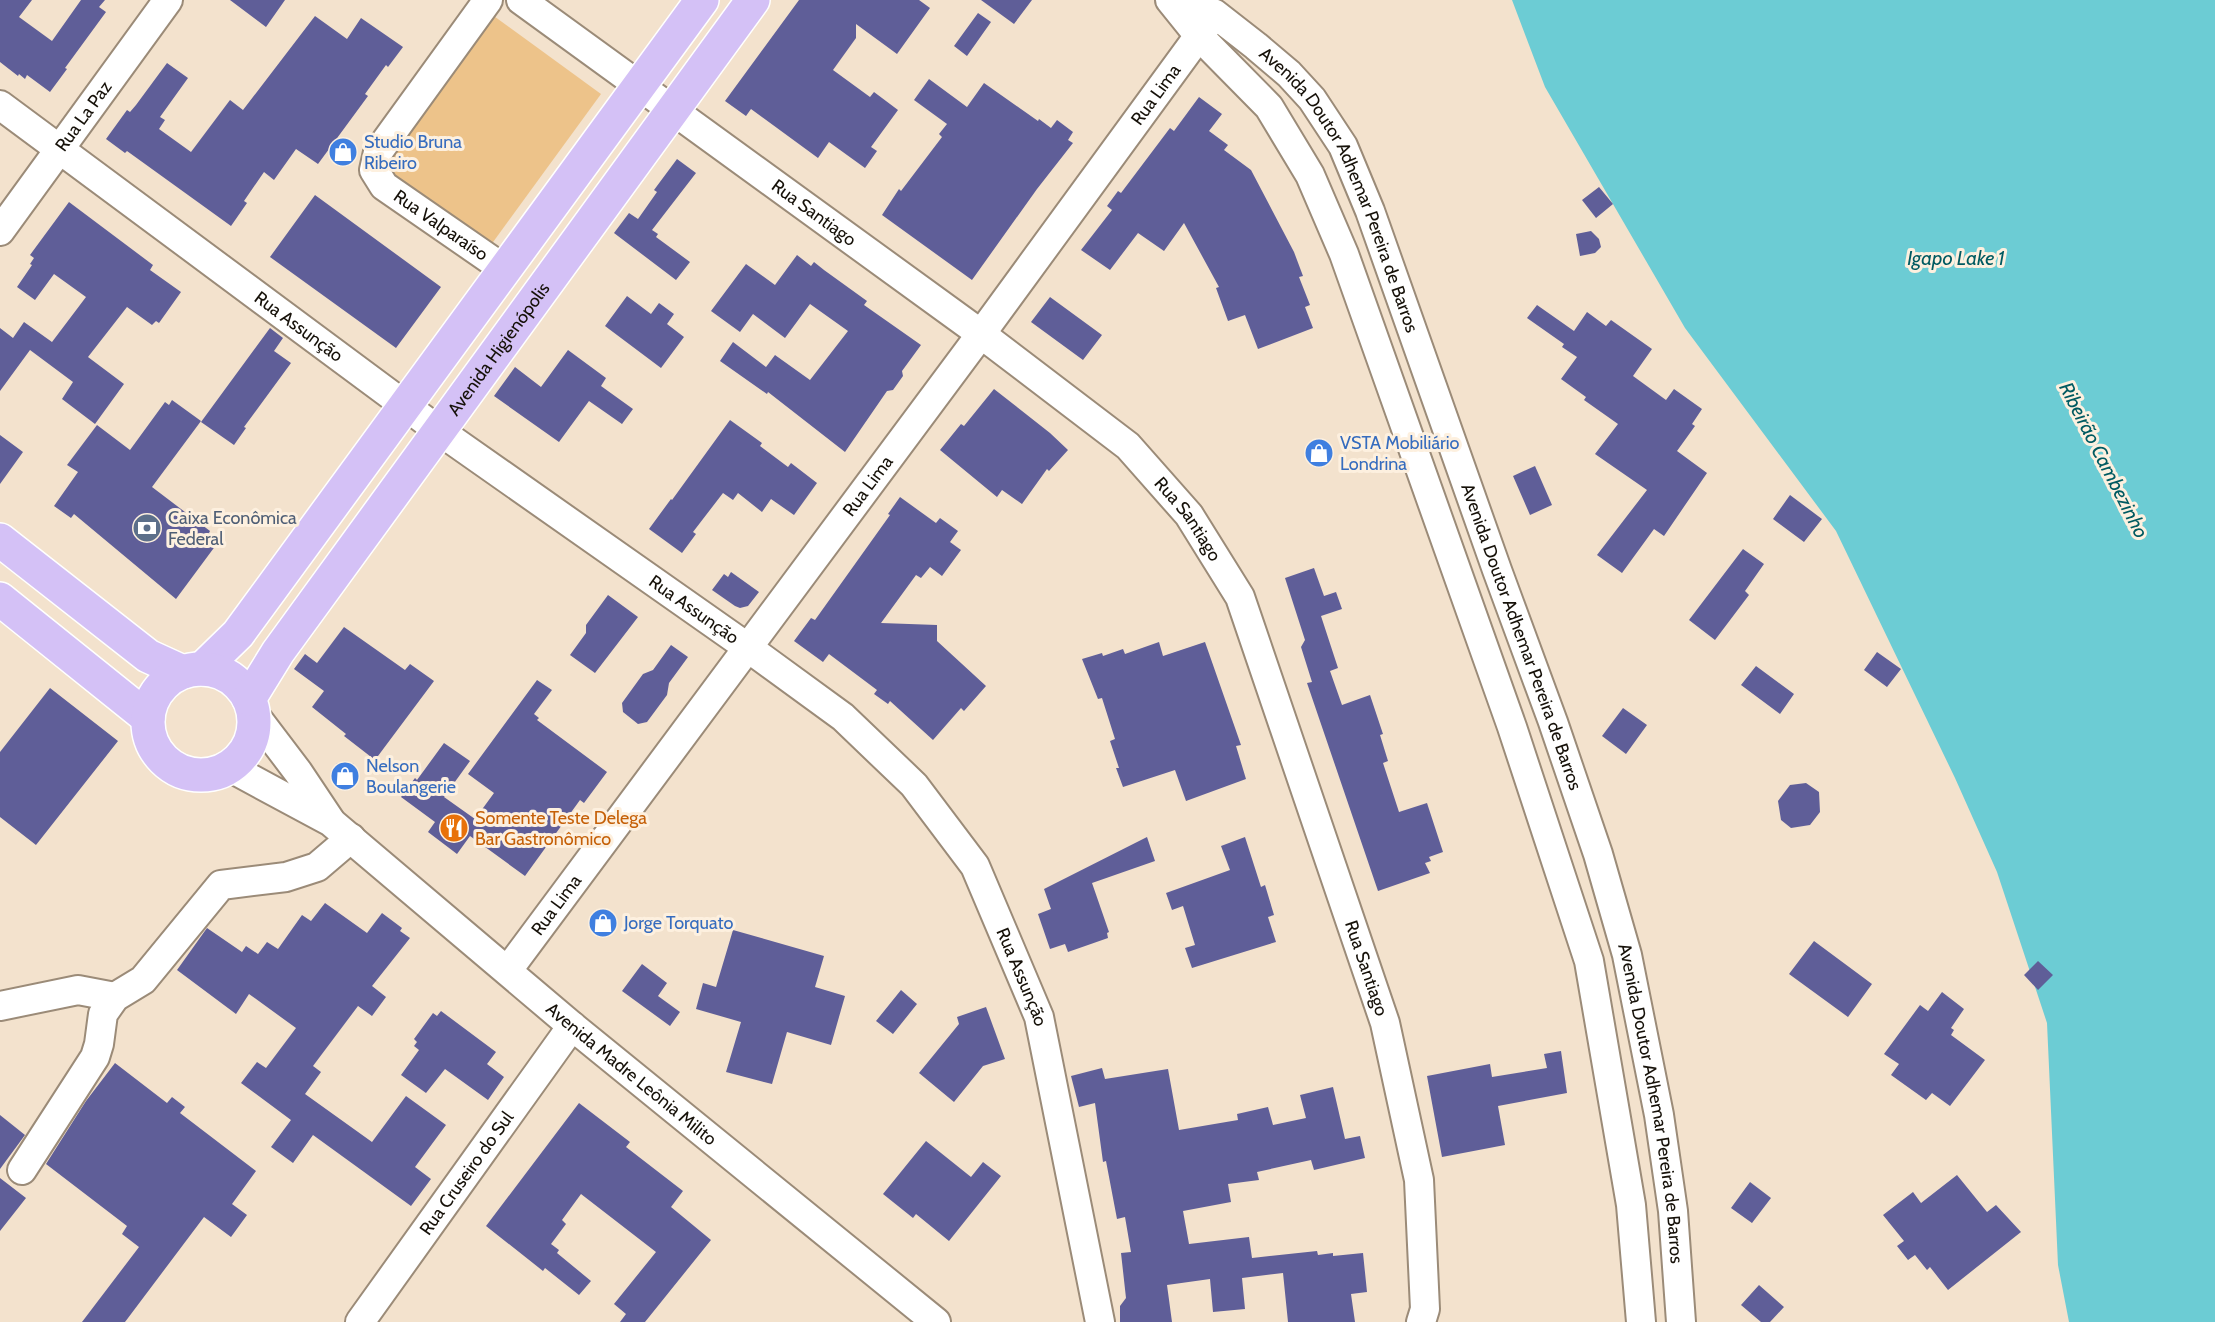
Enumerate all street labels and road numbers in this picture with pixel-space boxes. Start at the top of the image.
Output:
street label: Avenida Doutor Adhemar Pereira de Barros [1255,43,1423,335]
street label: Rua Lima [1126,60,1186,129]
street label: Rua La Paz [51,76,117,156]
street label: Rua Santiago [767,175,861,251]
street label: Rua Valparaíso [389,185,492,266]
street label: Avenida Higienópolis [443,278,554,420]
street label: Rua Assunção [250,287,348,367]
street label: Rua Lima [838,451,898,521]
street label: Rua Santiago [1150,472,1226,565]
street label: Avenida Doutor Adhemar Pereira de Barros [1456,481,1586,793]
street label: Rua Assunção [645,570,743,649]
street label: Rua Lima [527,870,586,940]
street label: Rua Santiago [1340,918,1393,1019]
street label: Rua Assunção [991,924,1052,1028]
street label: Avenida Doutor Adhemar Pereira de Barros [1613,941,1688,1264]
street label: Avenida Madre Leônia Milito [542,998,721,1150]
street label: Rua Cruseiro do Sul [415,1106,519,1239]

